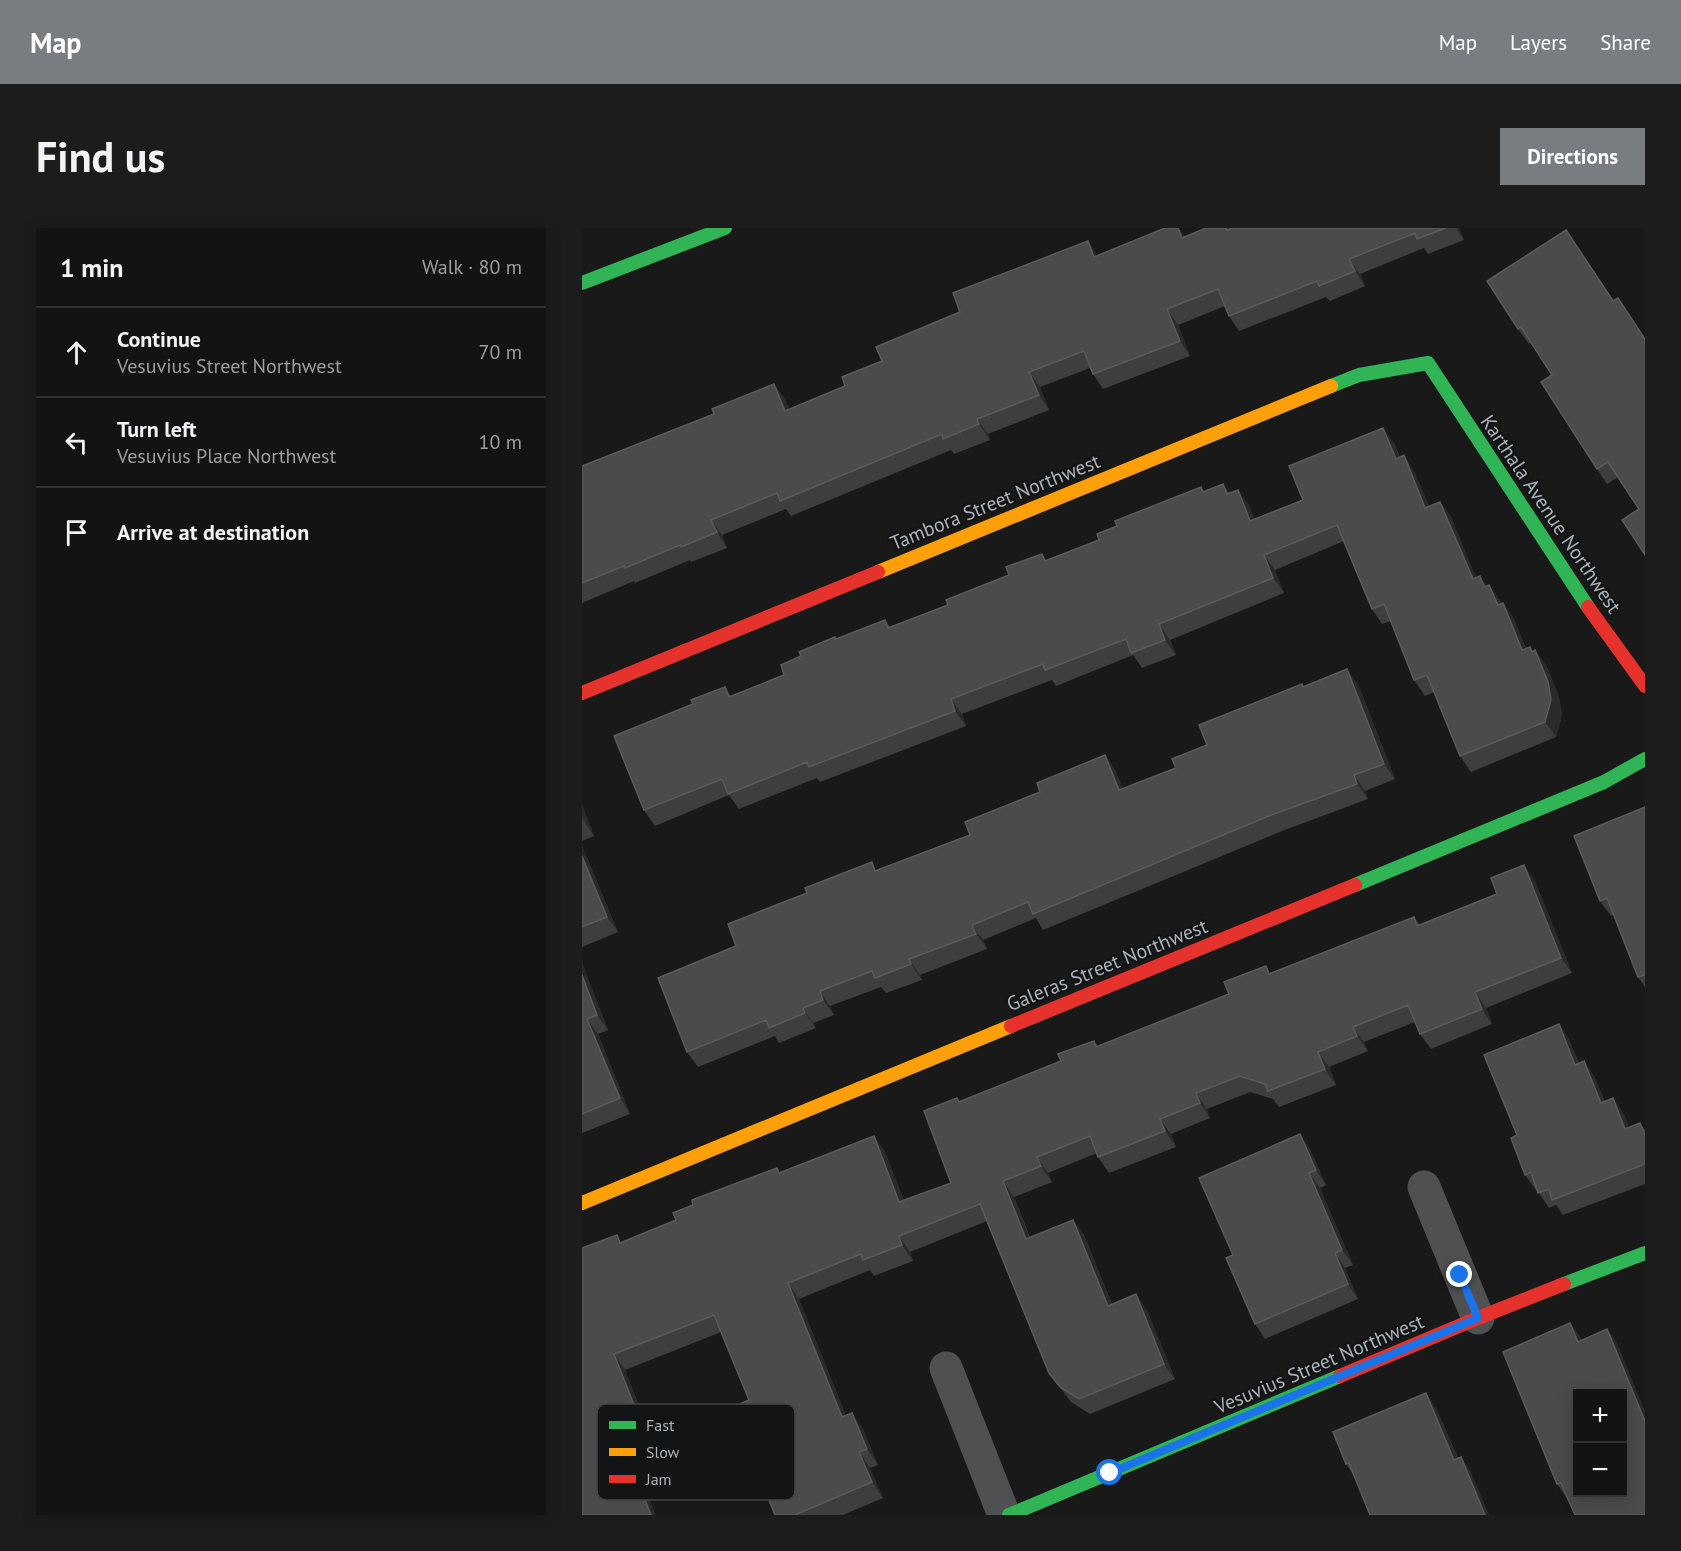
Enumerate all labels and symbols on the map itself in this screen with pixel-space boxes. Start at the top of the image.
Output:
street label: Karthala Avenue Northwest [1475,410,1627,618]
street label: Tambora Street Northwest [886,448,1104,556]
street label: Galeras Street Northwest [1003,913,1211,1017]
route end [1446,1261,1472,1287]
street label: Vesuvius Street Northwest [1210,1308,1428,1420]
legend [597,1404,795,1500]
text: Fast [646,1415,675,1435]
text: Slow [646,1442,680,1462]
route start [1096,1459,1122,1485]
text: Jam [645,1469,672,1489]

